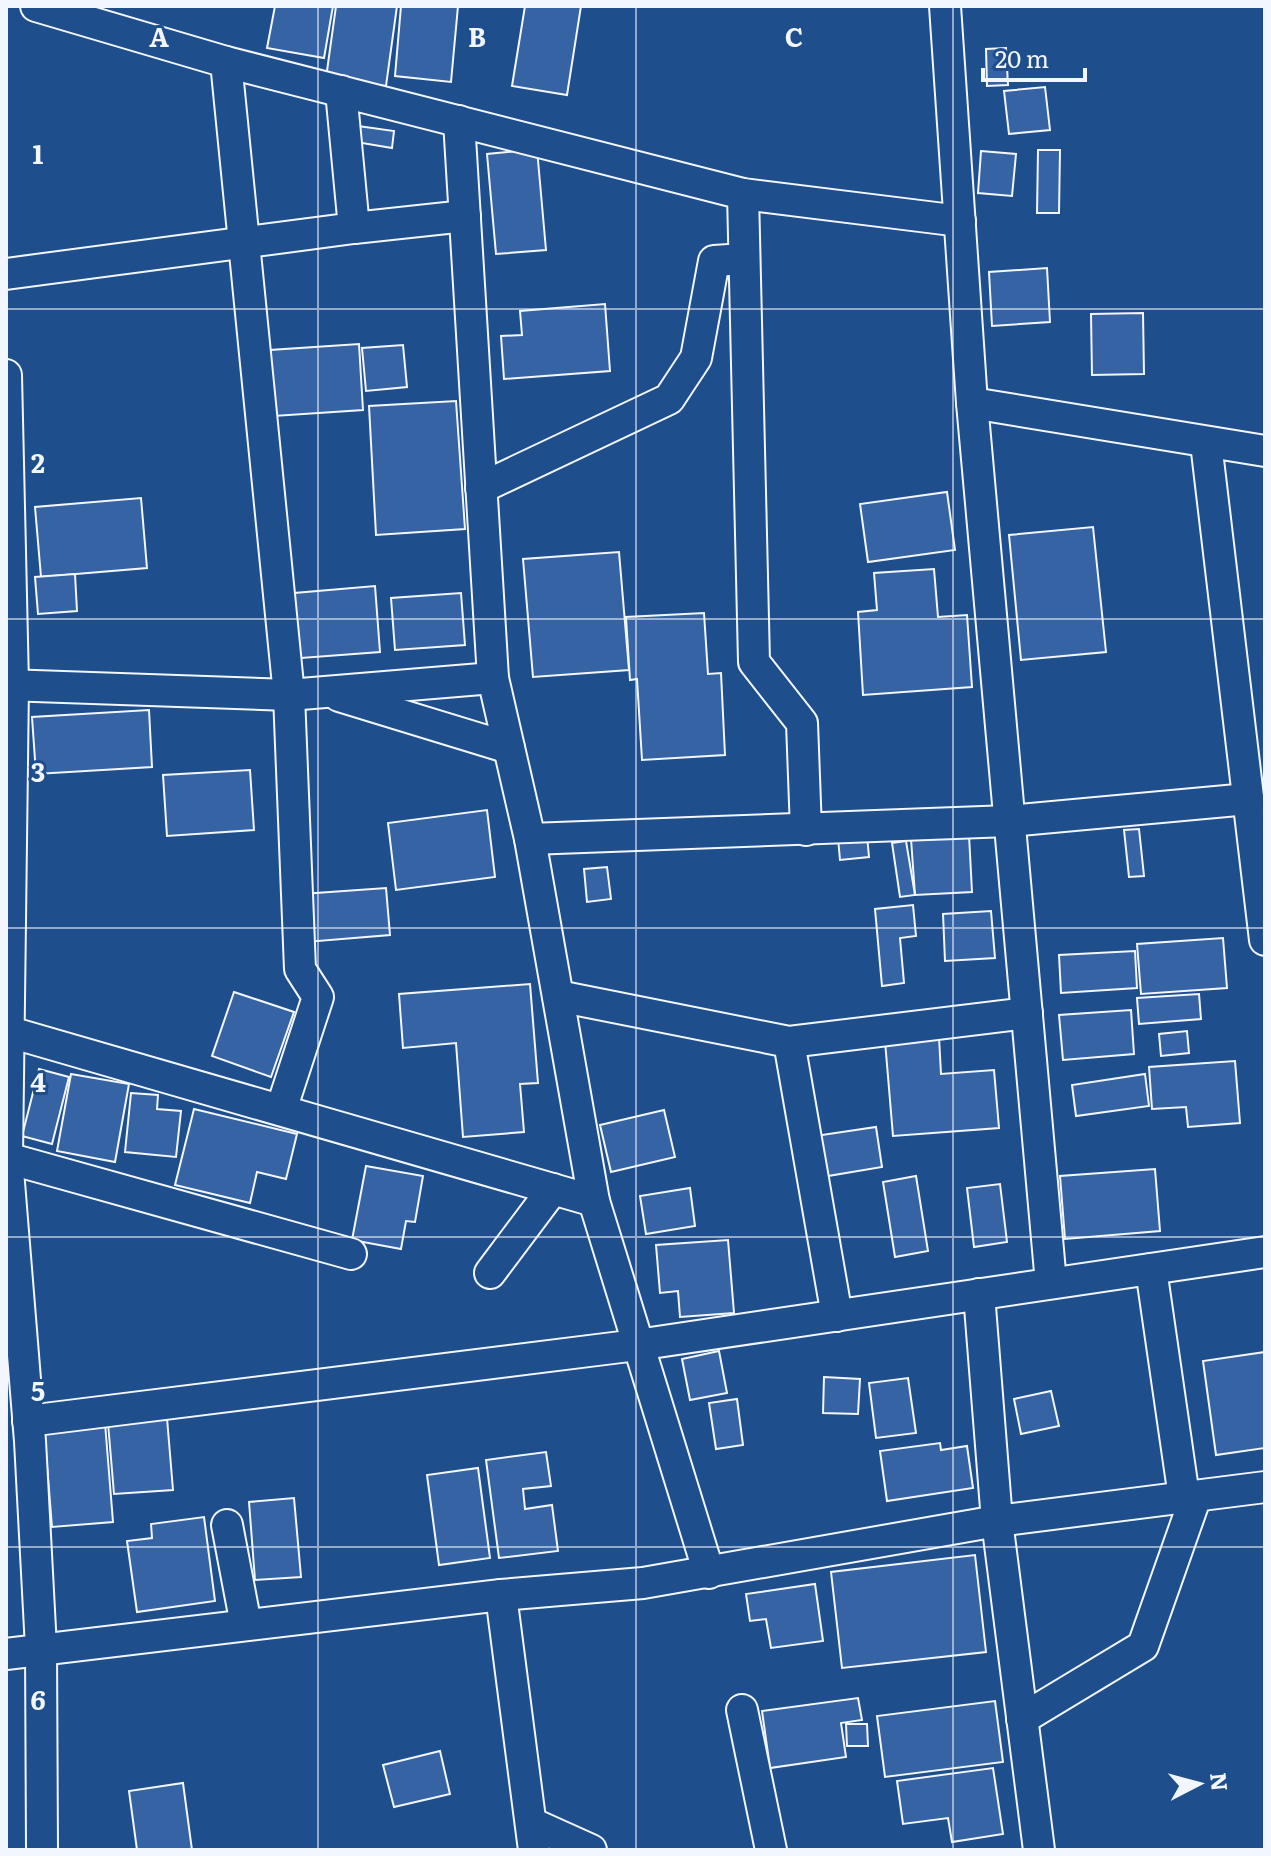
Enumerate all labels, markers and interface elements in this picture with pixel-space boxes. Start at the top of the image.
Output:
text: A [149,16,169,55]
text: B [468,16,486,55]
text: C [785,16,803,55]
scale bar [983,32,1085,82]
text: 20 m [995,40,1049,75]
text: 1 [33,133,44,172]
text: 2 [31,442,45,481]
text: 3 [31,751,45,790]
text: 4 [30,1061,46,1100]
text: 5 [31,1370,45,1409]
text: 6 [30,1679,46,1718]
north arrow [1159,1744,1239,1824]
text: N [1203,1771,1238,1793]

